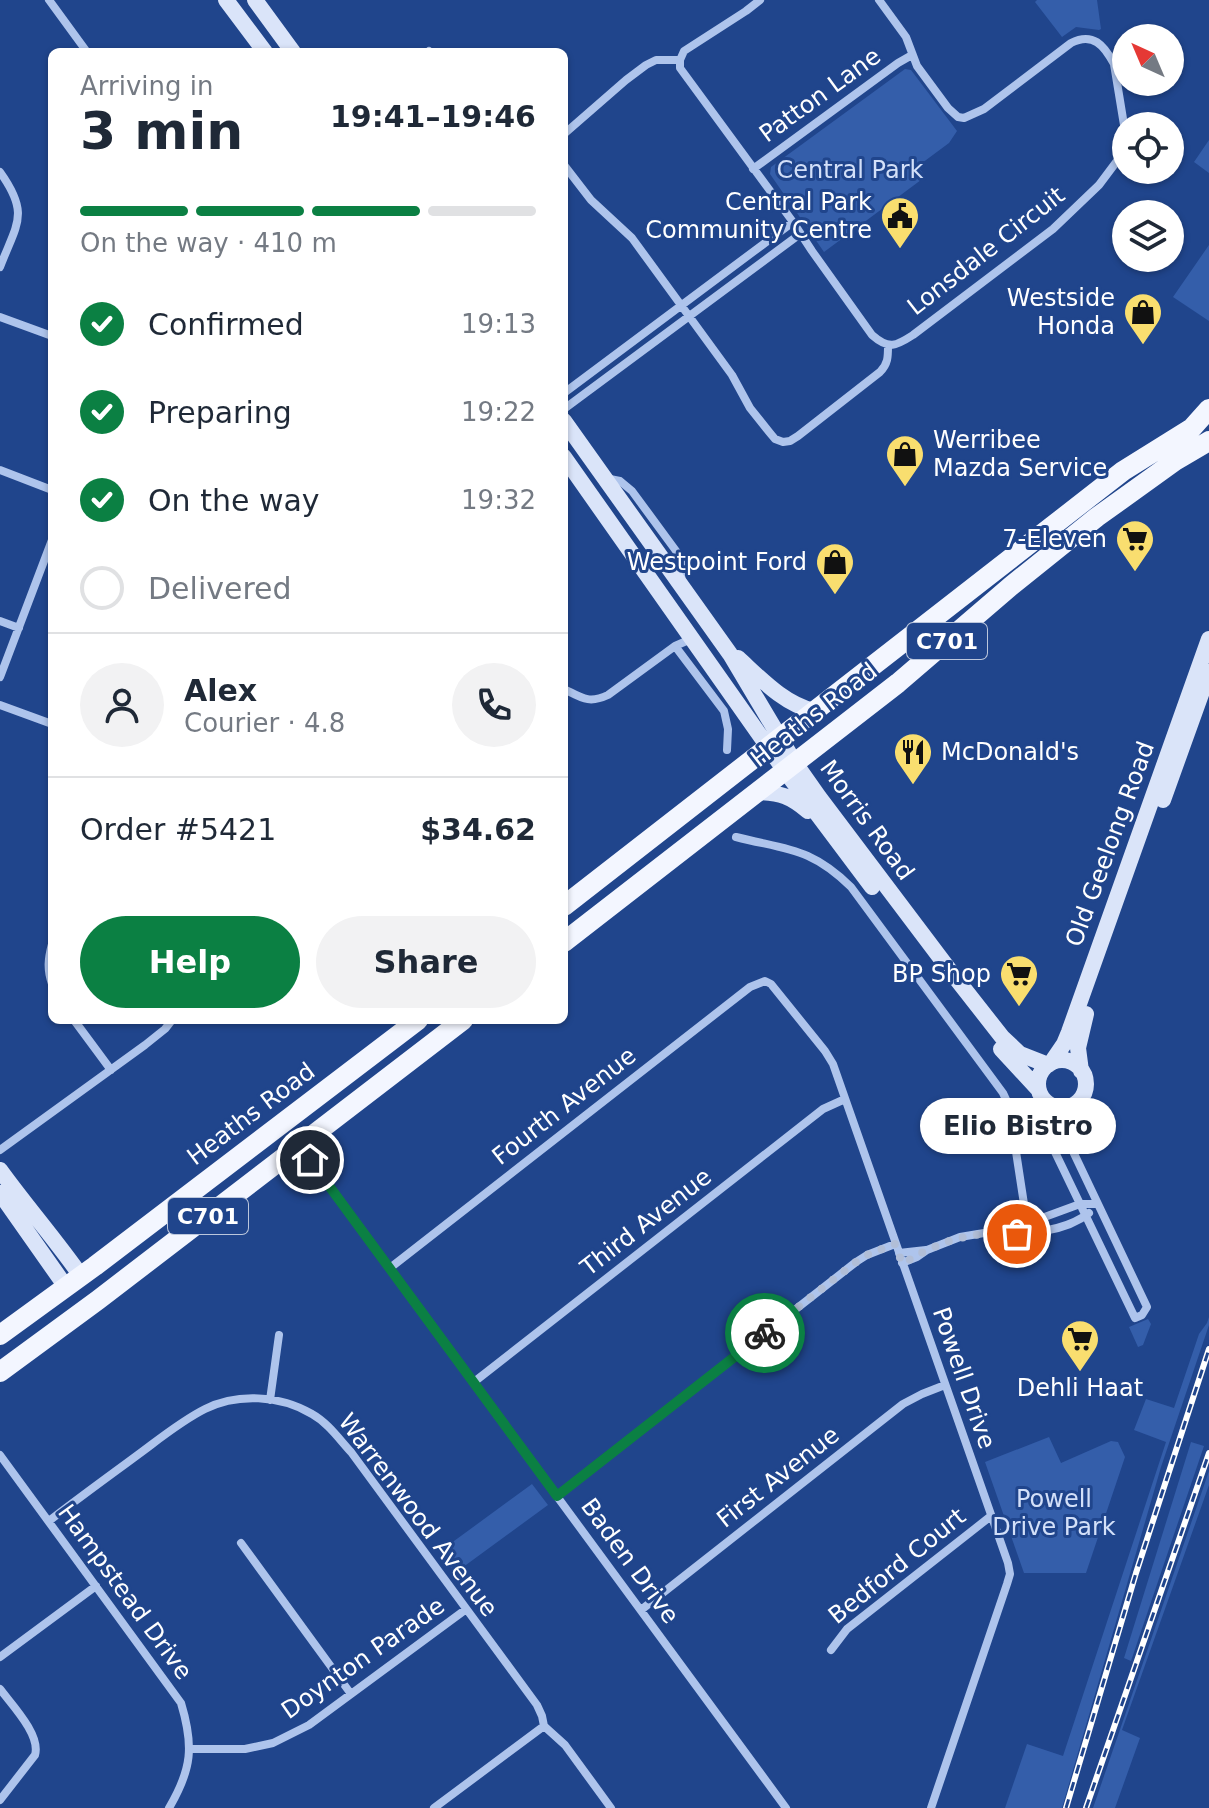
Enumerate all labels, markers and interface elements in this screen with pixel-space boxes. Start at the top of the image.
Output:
north arrow [1112,24,1184,96]
map controls [1112,24,1184,272]
street label: Patton Lane [754,42,886,148]
text: Arriving in [80,71,214,101]
text: 19:41–19:46 [330,99,536,134]
text: 3 min [80,101,243,161]
button: locate [1112,112,1184,184]
park label: Central Park [777,156,924,184]
street label: Lonsdale Circuit [902,181,1070,321]
place label: Central Park Community Centre [645,188,872,244]
public building icon: Central Park Community Centre [879,195,921,250]
button: layers [1112,200,1184,272]
text: On the way · 410 m [80,228,337,258]
place label: Westside Honda [1007,284,1115,340]
shop icon: Westside Honda [1122,291,1164,346]
icon: check [80,302,124,346]
text: Confirmed [148,307,304,342]
text: 19:13 [461,309,536,339]
icon: check [80,390,124,434]
text: Preparing [148,395,292,430]
text: 19:22 [461,397,536,427]
place label: Werribee Mazda Service [933,426,1107,482]
shop icon: Werribee Mazda Service [884,433,926,488]
icon: check [80,478,124,522]
text: On the way [148,483,320,518]
text: 19:32 [461,485,536,515]
supermarket icon: 7-Eleven [1114,518,1156,573]
place label: 7-Eleven [1002,525,1107,553]
shop icon: Westpoint Ford [814,541,856,596]
place label: Westpoint Ford [627,548,807,576]
text: Delivered [148,571,292,606]
road number: C701 [907,623,987,659]
street label: Heaths Road [745,657,883,773]
button: person [80,663,164,747]
button: phone [452,663,536,747]
text: Alex [184,673,257,708]
text: Courier · 4.8 [184,708,345,738]
restaurant icon: McDonald's [892,731,934,786]
place label: McDonald's [941,738,1079,766]
street label: Old Geelong Road [1060,738,1160,950]
street label: Morris Road [814,754,920,886]
text: Order #5421 [80,812,276,847]
text: $34.62 [420,812,536,847]
button: Help [80,916,300,1008]
button: Share [316,916,536,1008]
supermarket icon: BP Shop [998,953,1040,1008]
place label: BP Shop [892,960,991,988]
street label: Fourth Avenue [487,1041,641,1171]
street label: Heaths Road [182,1057,320,1171]
callout: Elio Bistro [919,1098,1115,1154]
text: Elio Bistro [943,1111,1093,1141]
pin [276,1126,344,1194]
icon: home [288,1138,332,1182]
street label: Third Avenue [574,1162,717,1282]
road number: C701 [168,1198,248,1234]
pin [983,1200,1051,1268]
icon: bag [995,1212,1039,1256]
courier [725,1293,805,1373]
street label: Powell Drive [927,1304,1001,1452]
icon: bike [743,1311,787,1355]
supermarket icon: Dehli Haat [1059,1318,1101,1373]
place label: Dehli Haat [1017,1374,1143,1402]
street label: Warrenwood Avenue [333,1408,503,1622]
street label: First Avenue [711,1421,845,1533]
park label: Powell Drive Park [992,1485,1116,1541]
street label: Baden Drive [575,1493,685,1629]
street label: Hampstead Drive [52,1499,198,1685]
street label: Bedford Court [823,1502,971,1630]
street label: Doynton Parade [276,1591,450,1725]

